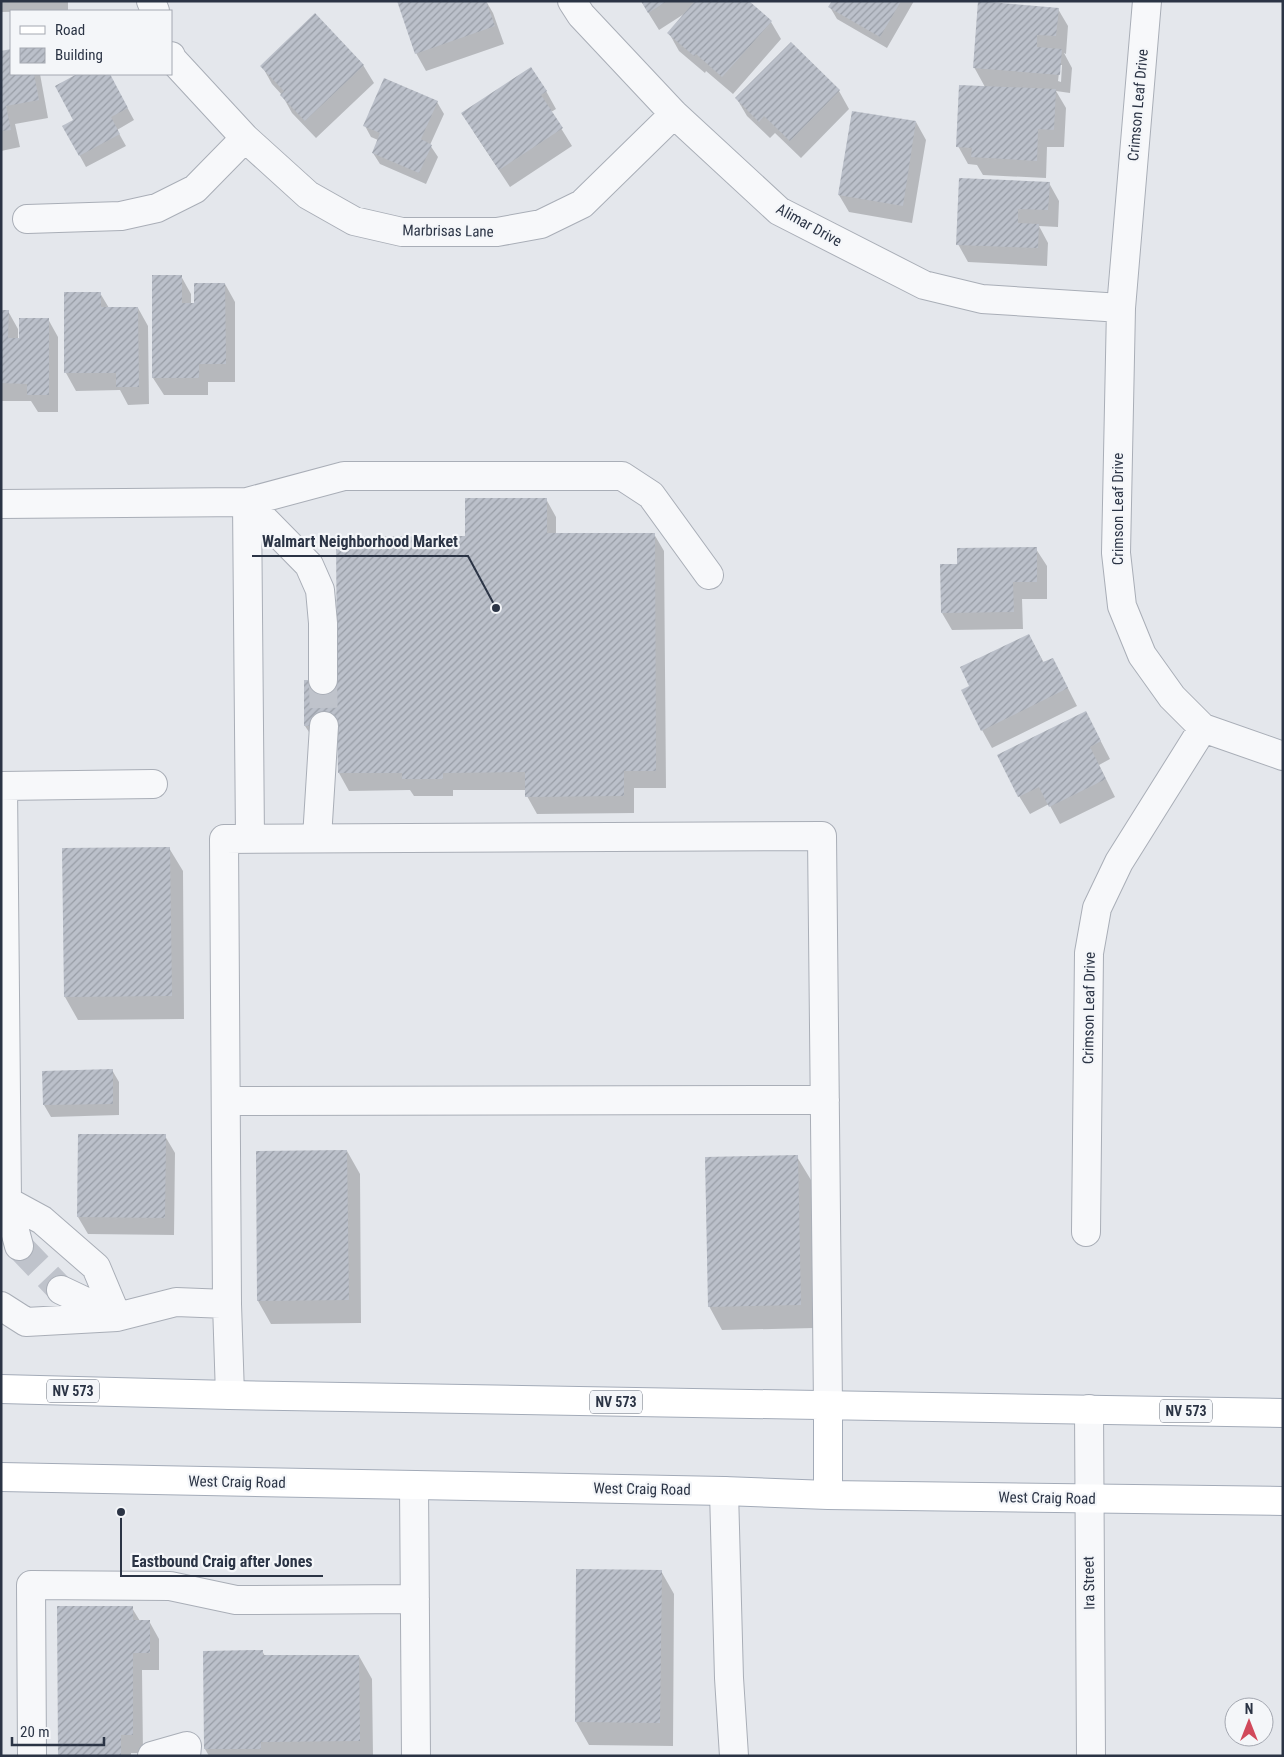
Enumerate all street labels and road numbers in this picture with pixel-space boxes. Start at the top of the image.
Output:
street label: Crimson Leaf Drive [1124,48,1152,162]
street label: Alimar Drive [773,200,845,250]
street label: Marbrisas Lane [402,221,494,241]
street label: Crimson Leaf Drive [1109,453,1127,565]
street label: Crimson Leaf Drive [1079,952,1099,1064]
road number: NV 573 [47,1380,99,1402]
road number: NV 573 [590,1390,642,1414]
road number: NV 573 [1160,1400,1212,1422]
street label: West Craig Road [188,1472,286,1492]
street label: West Craig Road [593,1479,691,1499]
street label: West Craig Road [998,1488,1096,1508]
street label: Ira Street [1080,1556,1098,1610]

